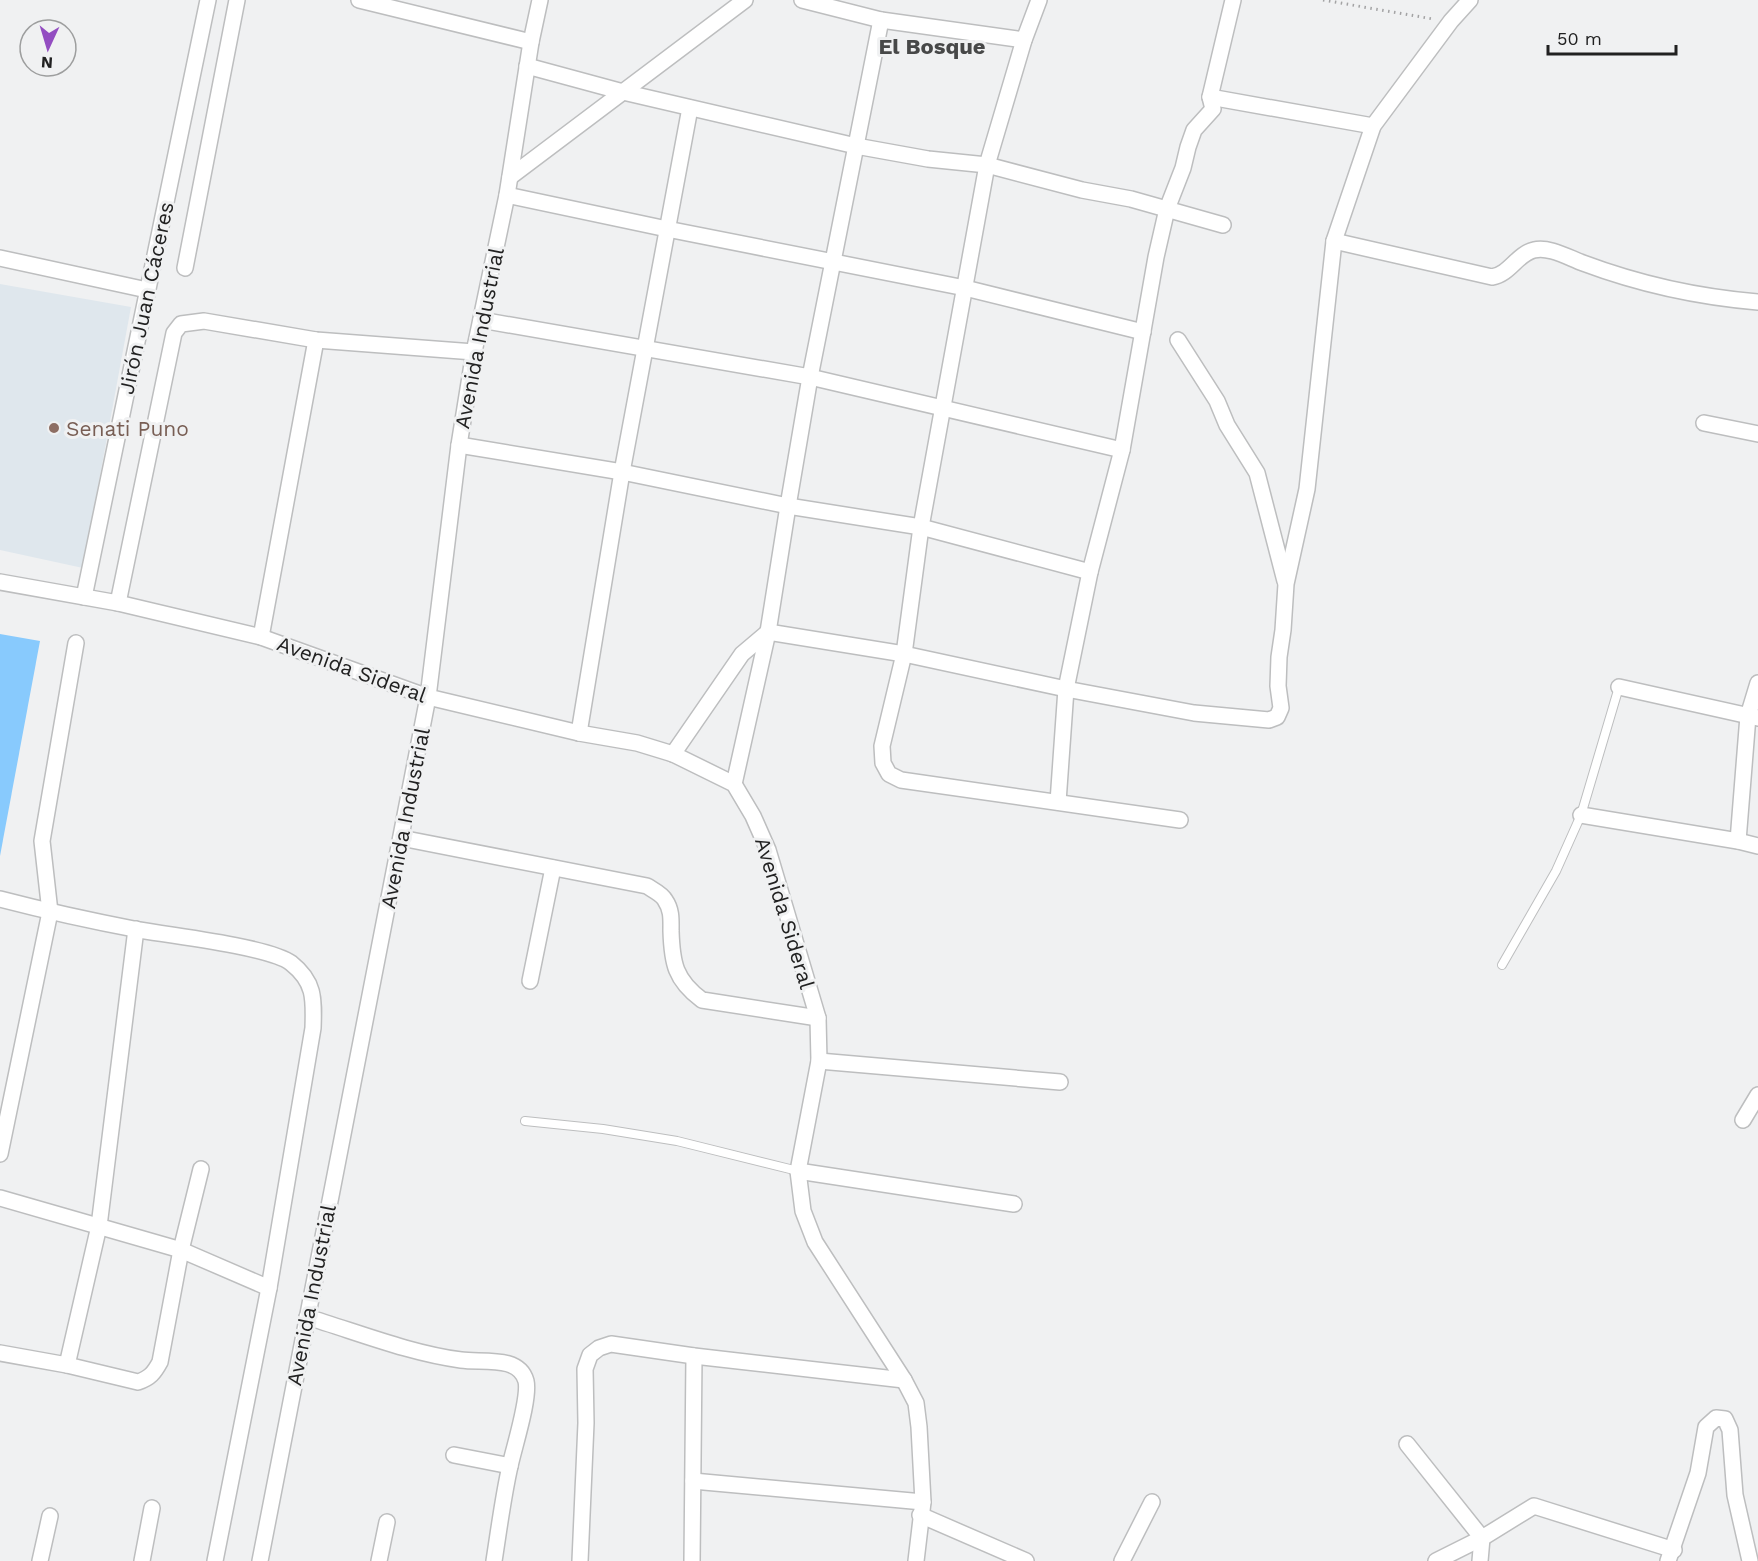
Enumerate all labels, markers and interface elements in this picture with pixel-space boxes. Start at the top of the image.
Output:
north arrow [18,18,78,78]
scale bar [1548,18,1676,56]
text: 50 m [1557,28,1602,49]
district label: El Bosque [878,34,986,59]
text: N [40,53,54,72]
street label: Jirón Juan Cáceres [113,199,179,397]
street label: Avenida Industrial [449,245,509,431]
place label: Senati Puno [66,416,189,441]
marker: Senati Puno [47,421,61,435]
street label: Avenida Sideral [274,630,431,708]
street label: Avenida Industrial [375,725,435,911]
street label: Avenida Sideral [750,834,820,992]
street label: Avenida Industrial [281,1202,341,1388]

